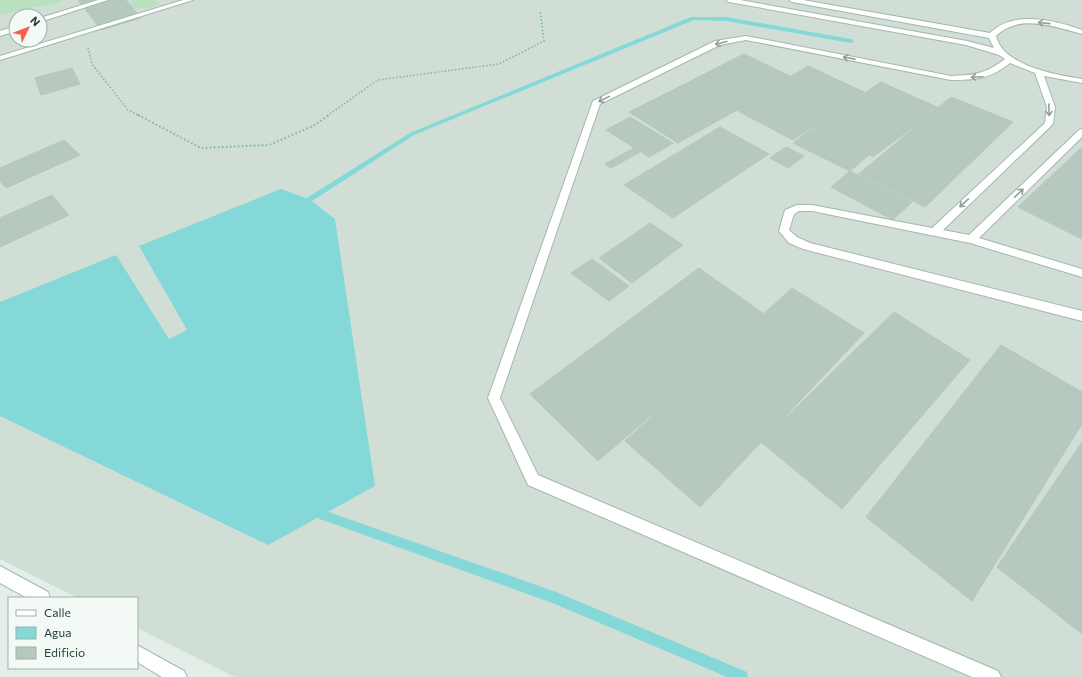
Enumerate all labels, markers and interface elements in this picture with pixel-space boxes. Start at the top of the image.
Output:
north arrow [8,8,48,48]
text: N [28,13,43,28]
one-way arrow [1038,19,1051,27]
one-way arrow [715,40,728,47]
one-way arrow [843,54,856,62]
one-way arrow [971,74,984,81]
one-way arrow [598,96,610,103]
one-way arrow [1046,103,1053,116]
one-way arrow [1014,188,1024,198]
one-way arrow [959,198,969,208]
legend [8,597,138,669]
text: Calle [44,605,71,619]
text: Agua [44,625,72,639]
text: Edificio [44,645,85,659]

